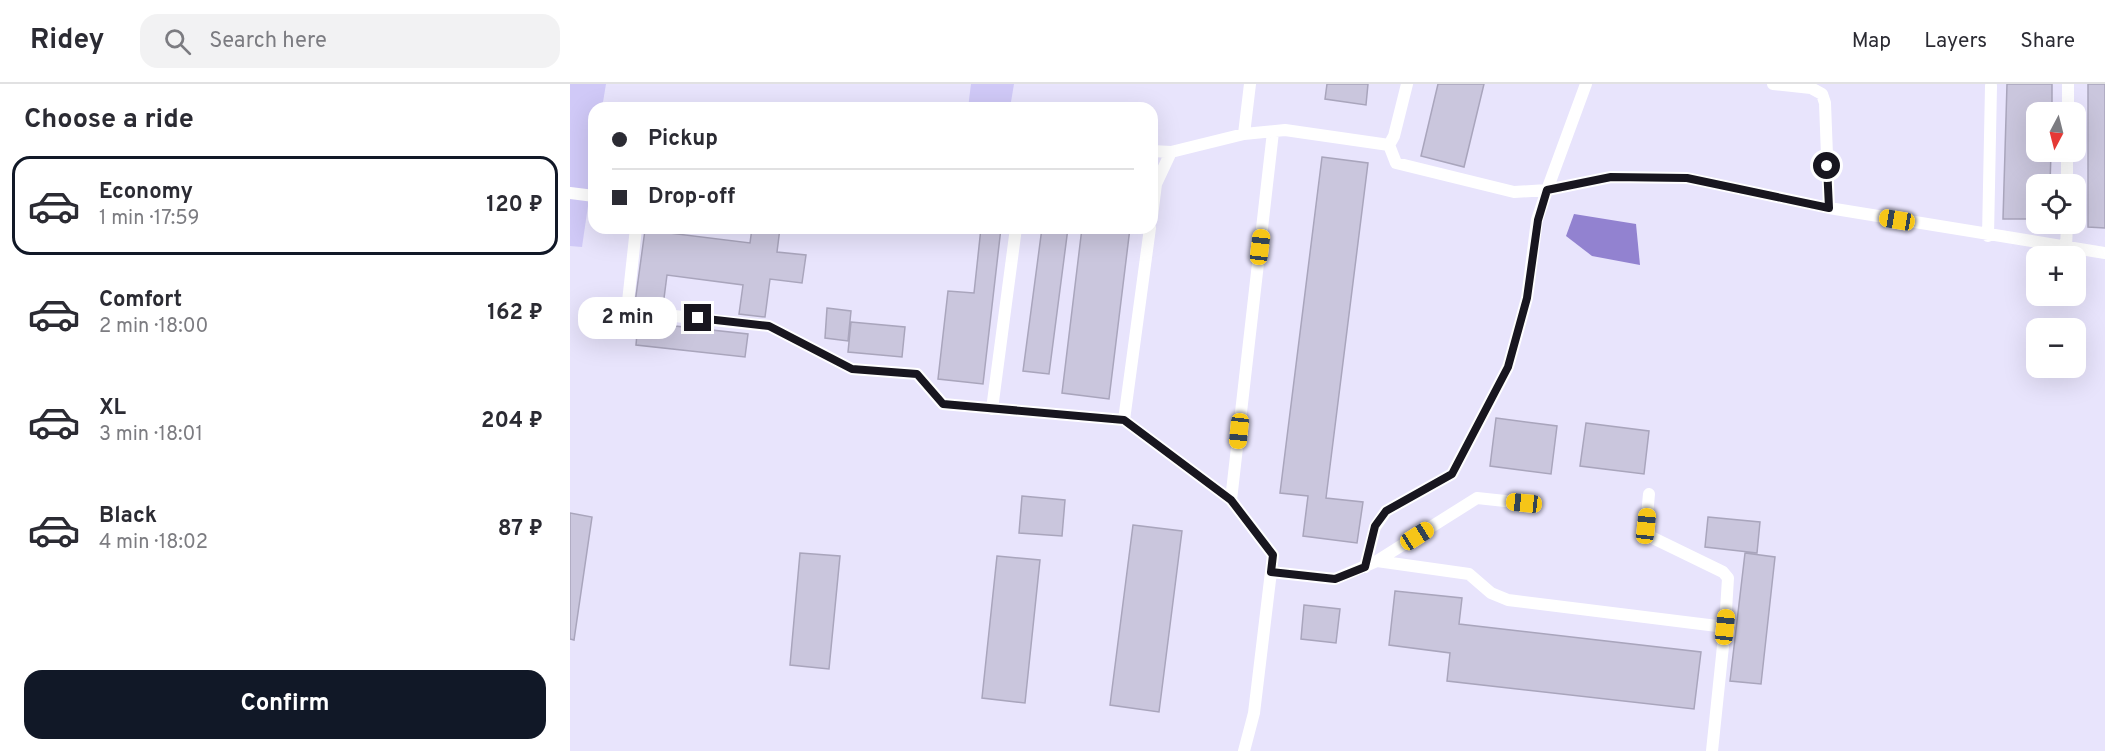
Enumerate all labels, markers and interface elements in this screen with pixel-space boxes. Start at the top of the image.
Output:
search box [140,14,560,68]
text: Ridey [30,23,104,59]
icon: search [161,25,194,58]
text: Search here [209,28,327,55]
text: Map [1852,28,1891,55]
text: Layers [1924,28,1987,55]
text: Share [2020,28,2075,55]
north arrow [2026,102,2086,162]
map controls [2026,102,2086,378]
text: Choose a ride [24,103,194,137]
text: Pickup [648,126,718,153]
route start [1813,152,1840,179]
button: locate [2026,174,2086,234]
icon: car [27,179,81,233]
text: Economy [99,179,193,206]
text: Drop-off [648,184,735,211]
text: 120 ₽ [486,192,543,219]
text: 1 min · 17:59 [99,206,200,232]
car [1878,208,1916,232]
car [1249,228,1271,266]
button: + [2026,246,2086,306]
icon: car [27,287,81,341]
text: Comfort [99,287,182,314]
callout: 2 min [578,297,677,339]
text: 162 ₽ [487,300,543,327]
route end [684,304,711,331]
text: 2 min [601,305,654,331]
text: 2 min · 18:00 [99,314,208,340]
button: − [2026,318,2086,378]
icon: car [27,395,81,449]
text: XL [99,395,126,422]
text: 204 ₽ [481,408,543,435]
car [1228,412,1250,450]
text: 3 min · 18:01 [99,422,203,448]
car [1505,492,1543,514]
icon: car [27,503,81,557]
text: Black [99,503,157,530]
car [1635,507,1657,545]
text: 87 ₽ [498,516,543,543]
car [1397,519,1437,553]
text: 4 min · 18:02 [99,530,208,556]
car [1714,608,1736,646]
button: Confirm [24,670,546,739]

